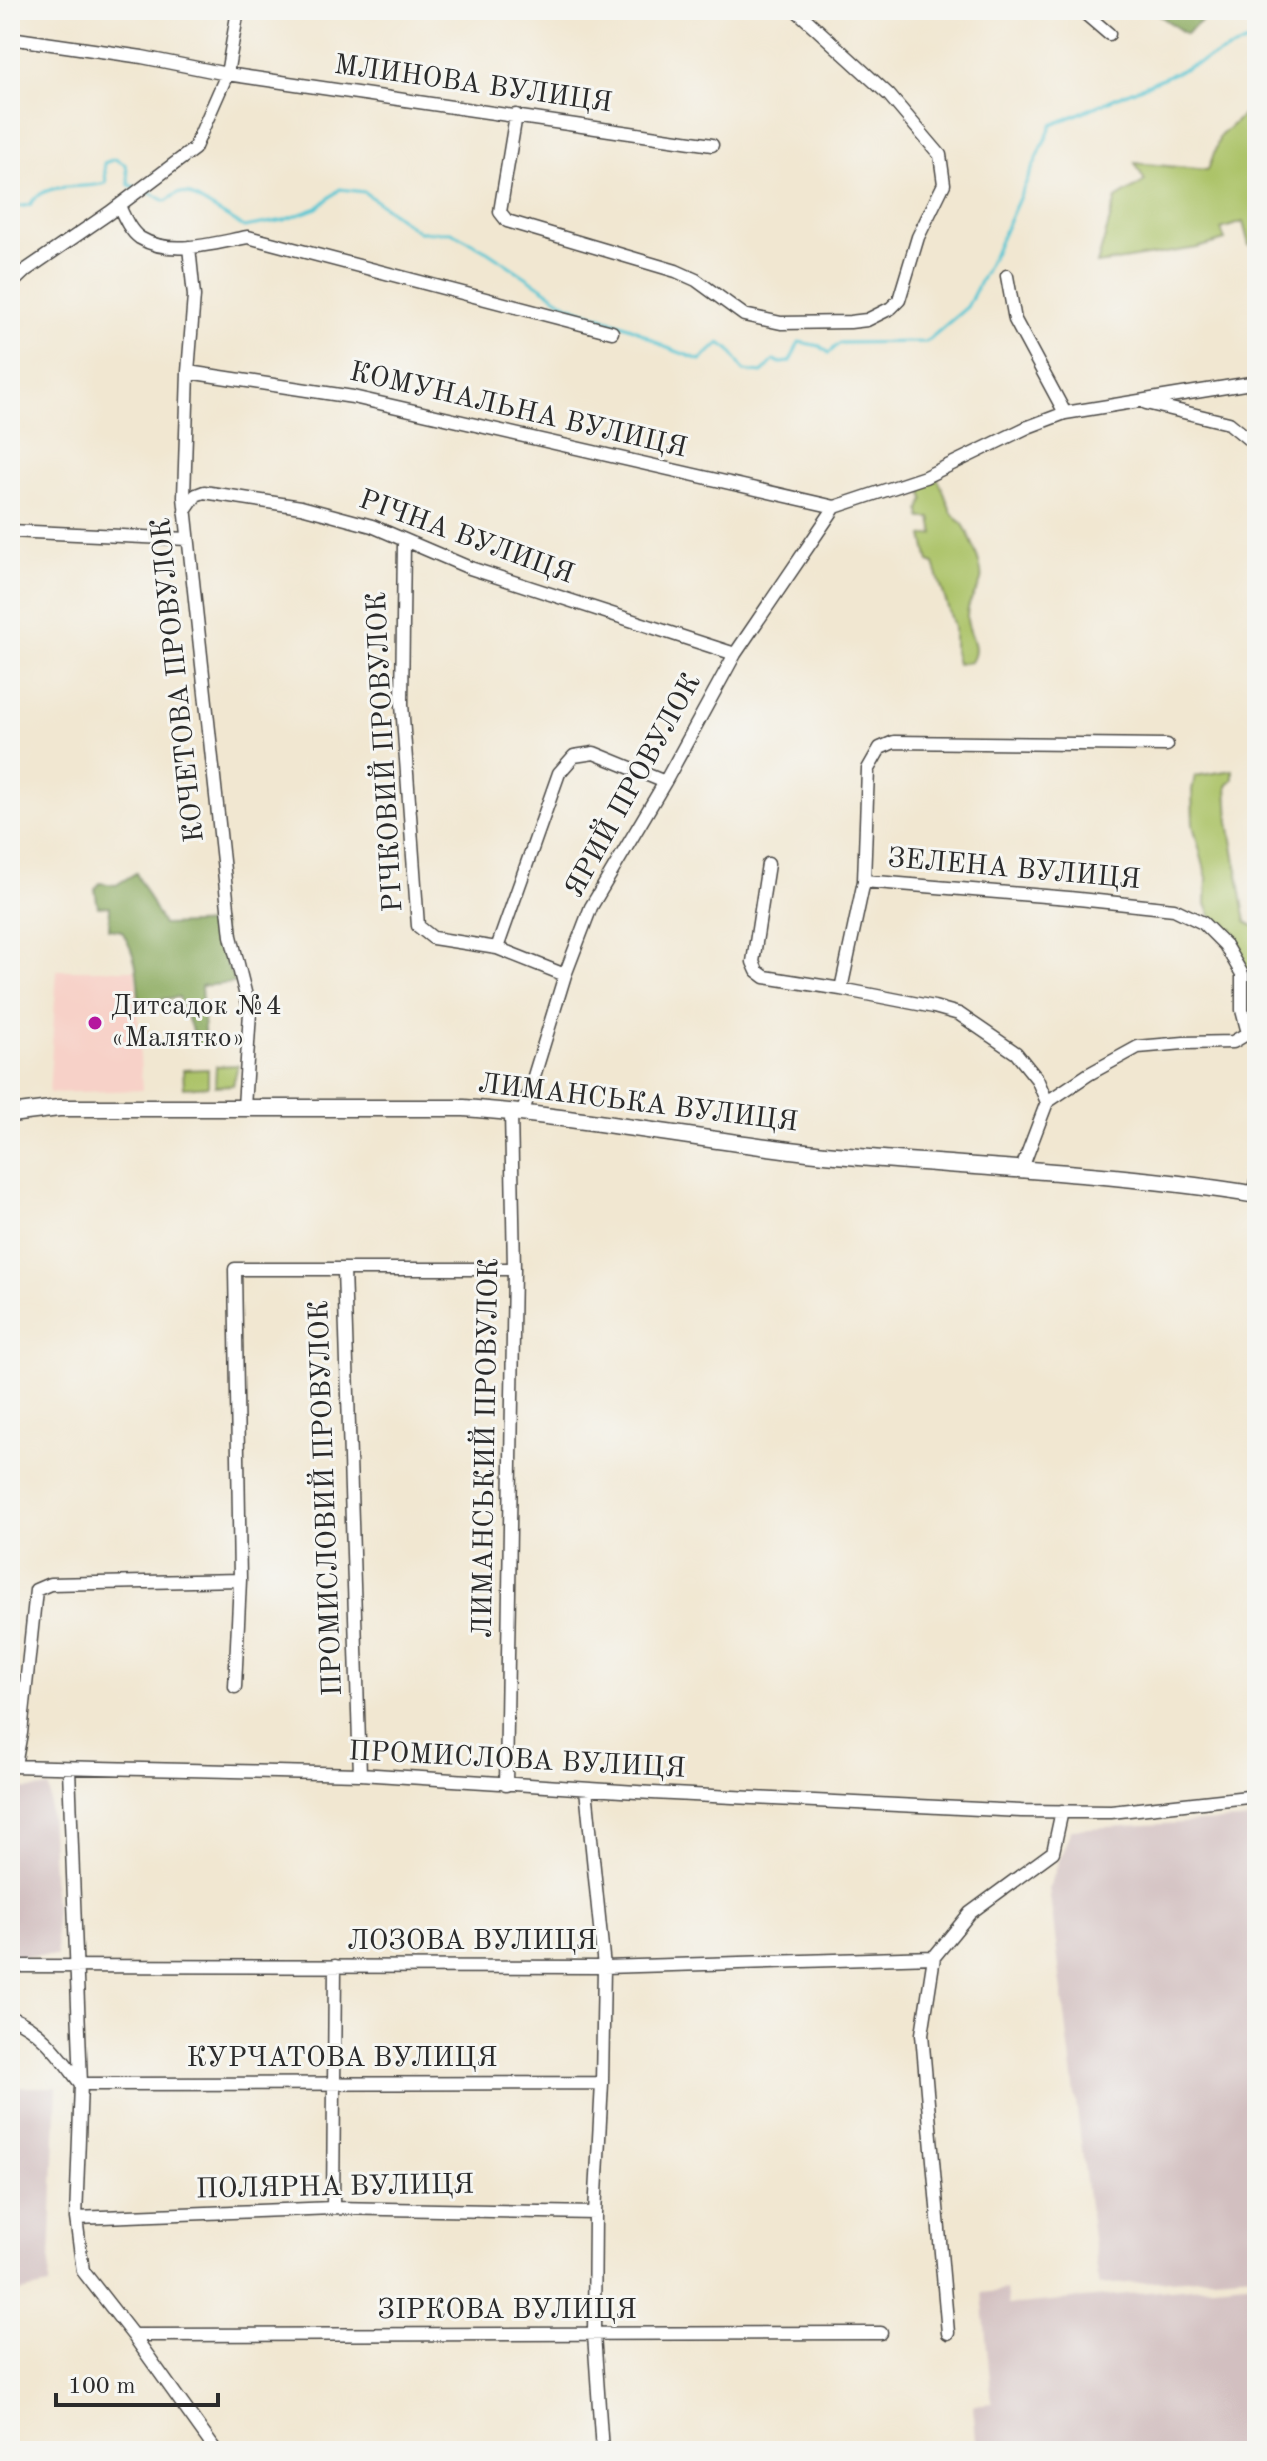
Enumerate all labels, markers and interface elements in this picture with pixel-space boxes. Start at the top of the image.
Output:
street label: МЛИНОВА ВУЛИЦЯ [332,52,614,118]
street label: КОМУНАЛЬНА ВУЛИЦЯ [347,359,689,463]
street label: РІЧНА ВУЛИЦЯ [355,486,577,590]
street label: КОЧЕТОВА ПРОВУЛОК [148,516,210,844]
street label: РІЧКОВИЙ ПРОВУЛОК [358,591,408,913]
street label: ЯРИЙ ПРОВУЛОК [556,667,707,903]
street label: ЗЕЛЕНА ВУЛИЦЯ [887,845,1141,895]
place label: Дитсадок №4 «Малятко» [111,993,282,1053]
marker: Дитсадок №4 «Малятко» [86,1014,104,1032]
street label: ЛИМАНСЬКА ВУЛИЦЯ [476,1070,800,1138]
street label: ЛИМАНСЬКИЙ ПРОВУЛОК [464,1258,504,1638]
street label: ПРОМИСЛОВИЙ ПРОВУЛОК [300,1300,348,1697]
street label: ПРОМИСЛОВА ВУЛИЦЯ [348,1738,686,1784]
street label: ЛОЗОВА ВУЛИЦЯ [347,1928,597,1956]
street label: КУРЧАТОВА ВУЛИЦЯ [187,2045,497,2073]
street label: ПОЛЯРНА ВУЛИЦЯ [196,2172,474,2204]
street label: ЗІРКОВА ВУЛИЦЯ [377,2297,637,2325]
scale bar [56,2357,218,2407]
text: 100 m [68,2375,136,2399]

